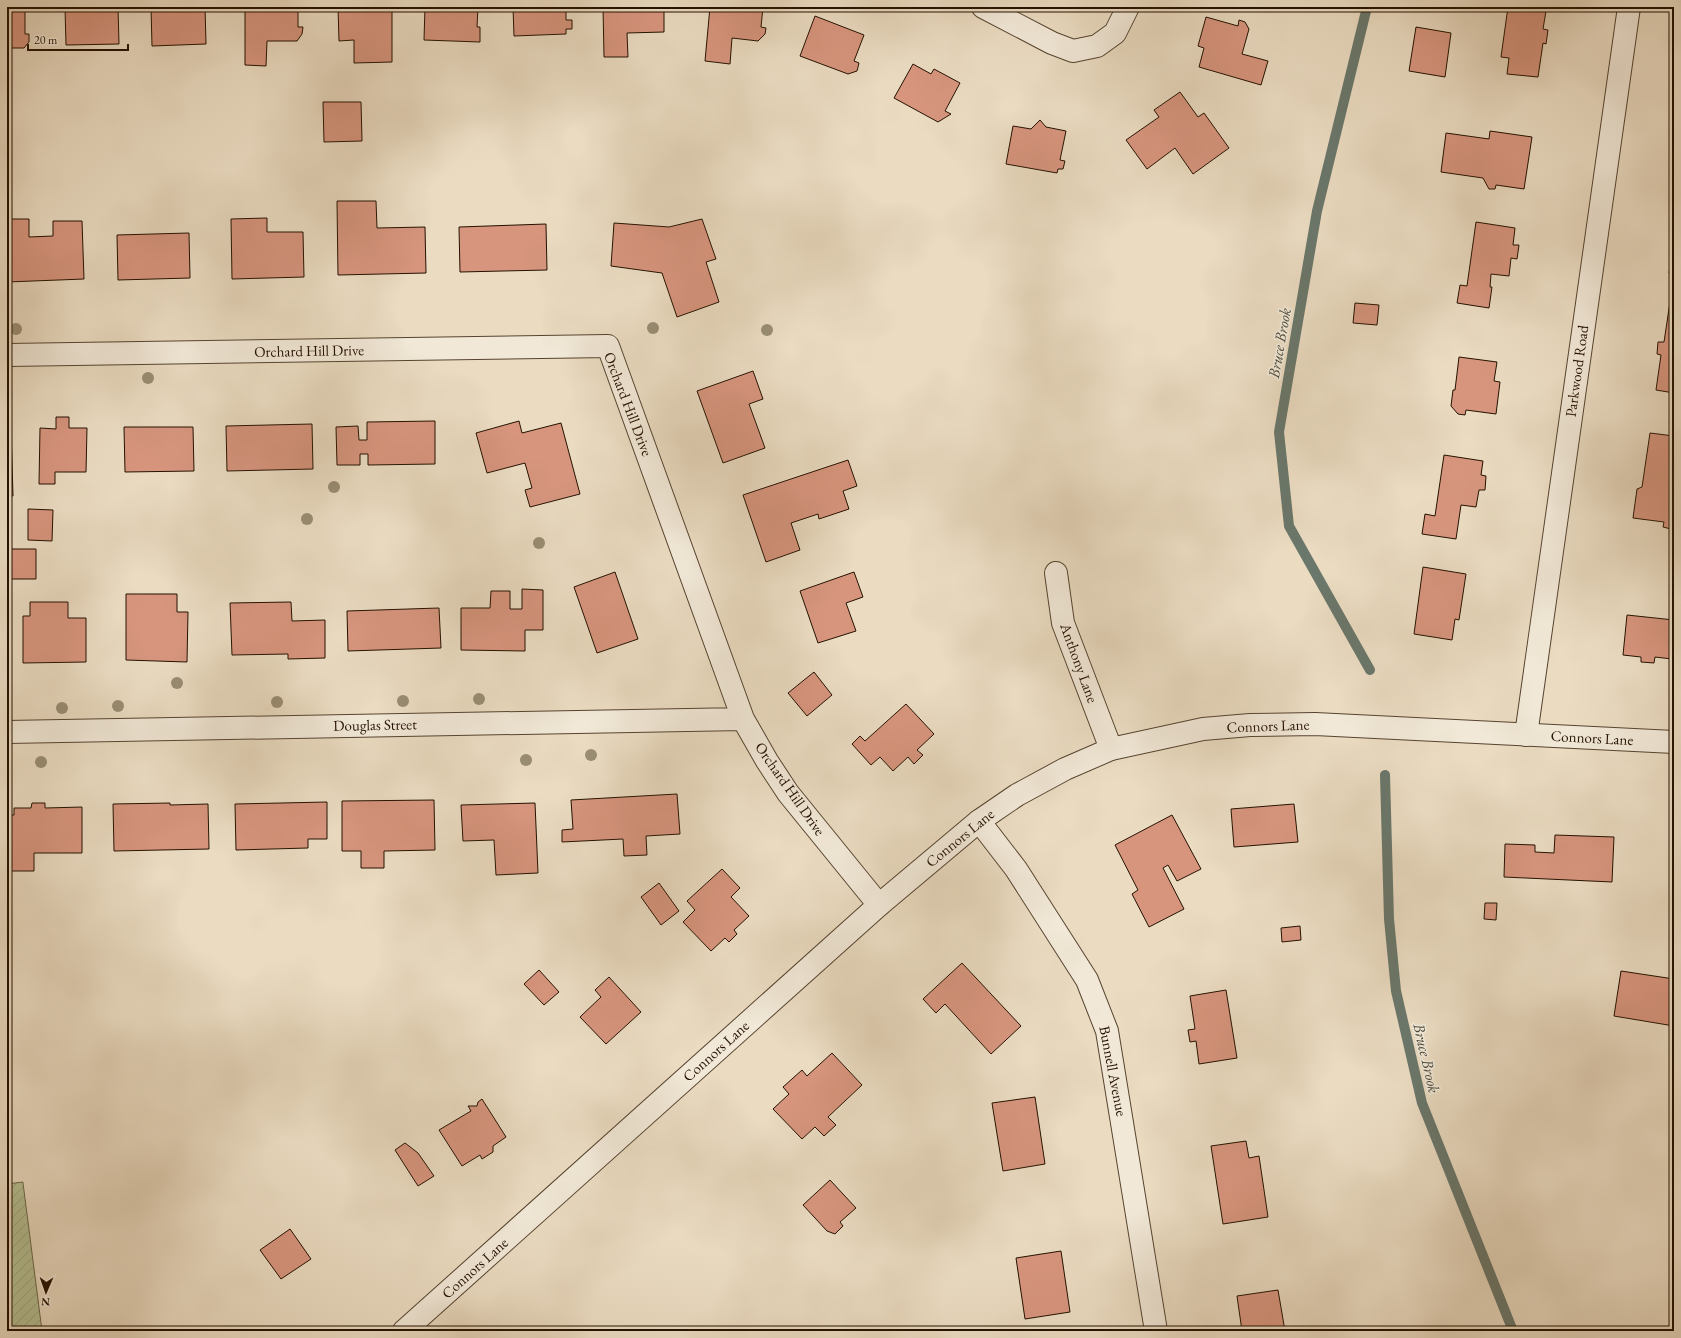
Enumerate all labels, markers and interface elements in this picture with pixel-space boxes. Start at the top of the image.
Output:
scale bar [28,26,128,52]
text: 20 m [34,32,58,48]
water label: Bruce Brook [1263,306,1296,381]
street label: Parkwood Road [1561,324,1592,418]
street label: Orchard Hill Drive [254,340,364,361]
street label: Orchard Hill Drive [600,349,657,459]
street label: Anthony Lane [1056,619,1103,705]
street label: Douglas Street [333,714,417,735]
street label: Connors Lane [1226,715,1310,736]
street label: Connors Lane [1550,726,1634,749]
street label: Orchard Hill Drive [751,738,830,839]
street label: Connors Lane [922,804,998,871]
street label: Connors Lane [679,1016,753,1085]
water label: Bruce Brook [1408,1020,1445,1096]
street label: Bunnell Avenue [1095,1024,1132,1118]
street label: Connors Lane [438,1233,512,1302]
north arrow [26,1272,66,1312]
text: N [41,1295,50,1309]

